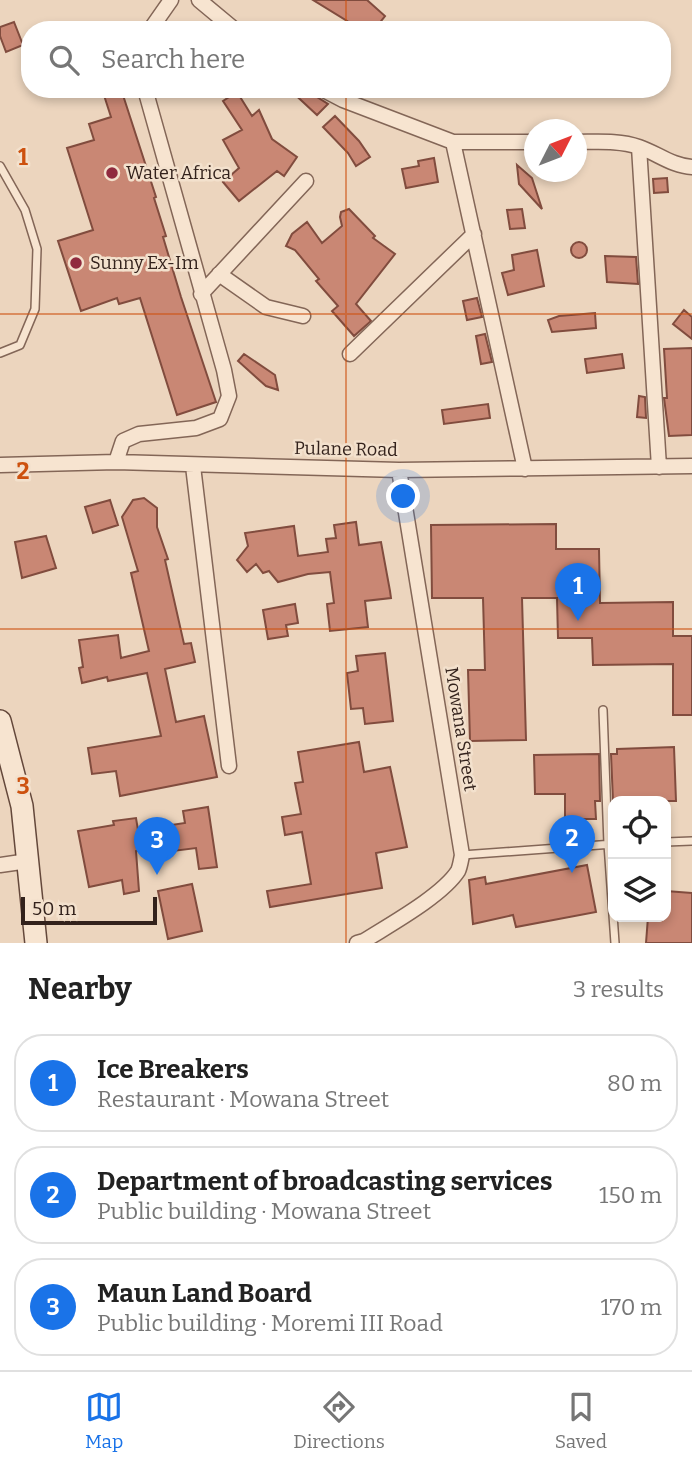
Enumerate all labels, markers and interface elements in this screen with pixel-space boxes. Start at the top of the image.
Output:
search box [21,21,671,98]
icon: search [45,41,83,79]
text: Search here [101,44,245,75]
north arrow [524,119,587,182]
text: 1 [18,143,28,171]
place label: Water Africa [126,162,231,184]
marker: Water Africa [104,165,120,181]
place label: Sunny Ex-Im [90,252,199,274]
marker: Sunny Ex-Im [68,255,84,271]
street label: Pulane Road [294,437,398,461]
text: 2 [17,457,30,485]
your location [386,479,420,513]
pin: 1 [555,563,601,621]
street label: Mowana Street [440,665,482,793]
text: 3 [16,772,30,800]
map controls [608,796,671,922]
button: locate [608,796,671,859]
pin: 2 [549,815,595,873]
pin: 3 [134,817,180,875]
button: layers [608,859,671,922]
scale bar [21,894,158,926]
text: 50 m [32,897,76,920]
text: Nearby [28,971,132,1007]
text: 3 results [573,975,664,1003]
text: Ice Breakers [97,1054,249,1085]
text: 1 [48,1069,58,1097]
text: 80 m [607,1069,662,1097]
text: Restaurant · Mowana Street [97,1085,389,1113]
text: Department of broadcasting services [97,1166,553,1197]
text: 2 [47,1181,59,1209]
text: 150 m [599,1181,662,1209]
text: Public building · Mowana Street [97,1197,431,1225]
text: Maun Land Board [97,1278,312,1309]
text: 3 [46,1293,60,1321]
text: 170 m [600,1293,662,1321]
text: Public building · Moremi III Road [97,1309,443,1337]
tab: Map [85,1388,123,1453]
tab: Directions [293,1388,385,1453]
tab: Saved [555,1388,607,1453]

